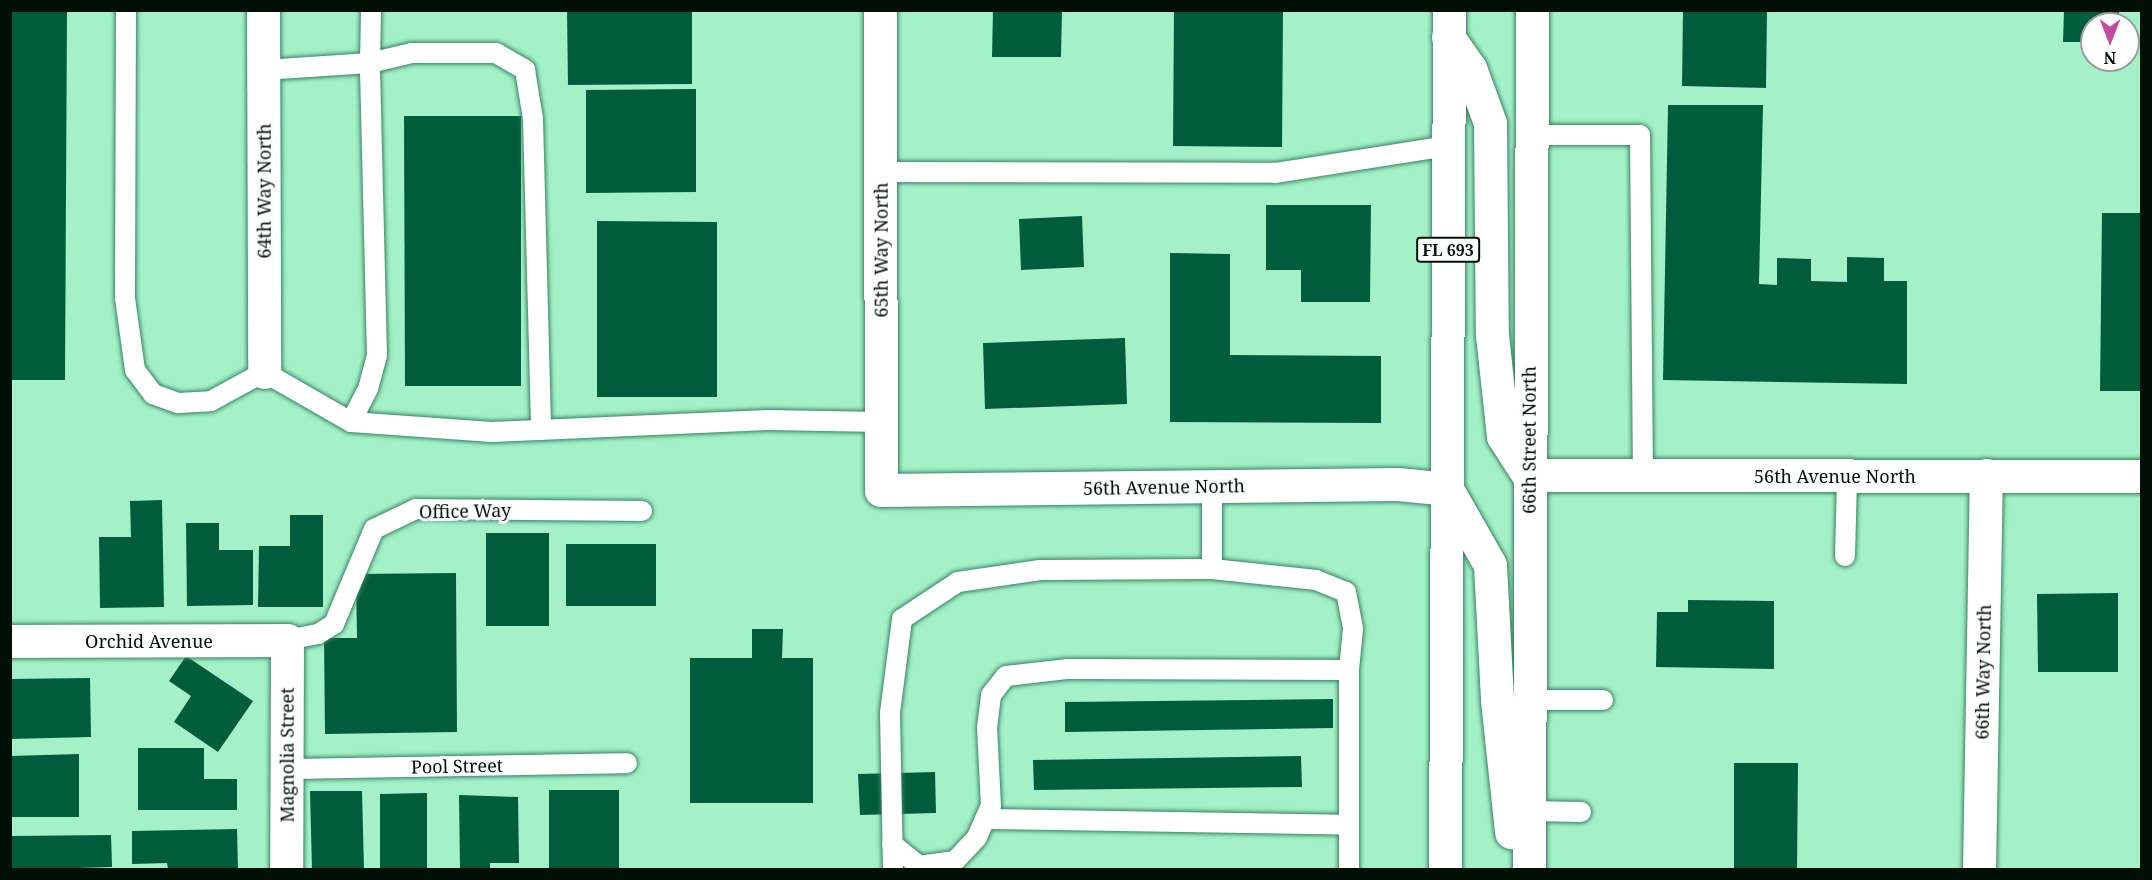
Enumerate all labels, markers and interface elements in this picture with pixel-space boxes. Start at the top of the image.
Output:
north arrow [2080,12,2140,72]
text: N [2104,47,2116,69]
street label: 64th Way North [253,123,275,259]
street label: 65th Way North [870,182,892,318]
road number: FL 693 [1415,237,1481,263]
street label: 66th Street North [1518,366,1540,514]
street label: 56th Avenue North [1754,465,1916,487]
street label: 56th Avenue North [1083,475,1245,499]
street label: Office Way [419,499,511,523]
street label: 66th Way North [1971,604,1995,740]
street label: Orchid Avenue [85,630,213,652]
street label: Magnolia Street [276,687,298,823]
street label: Pool Street [411,754,503,778]

